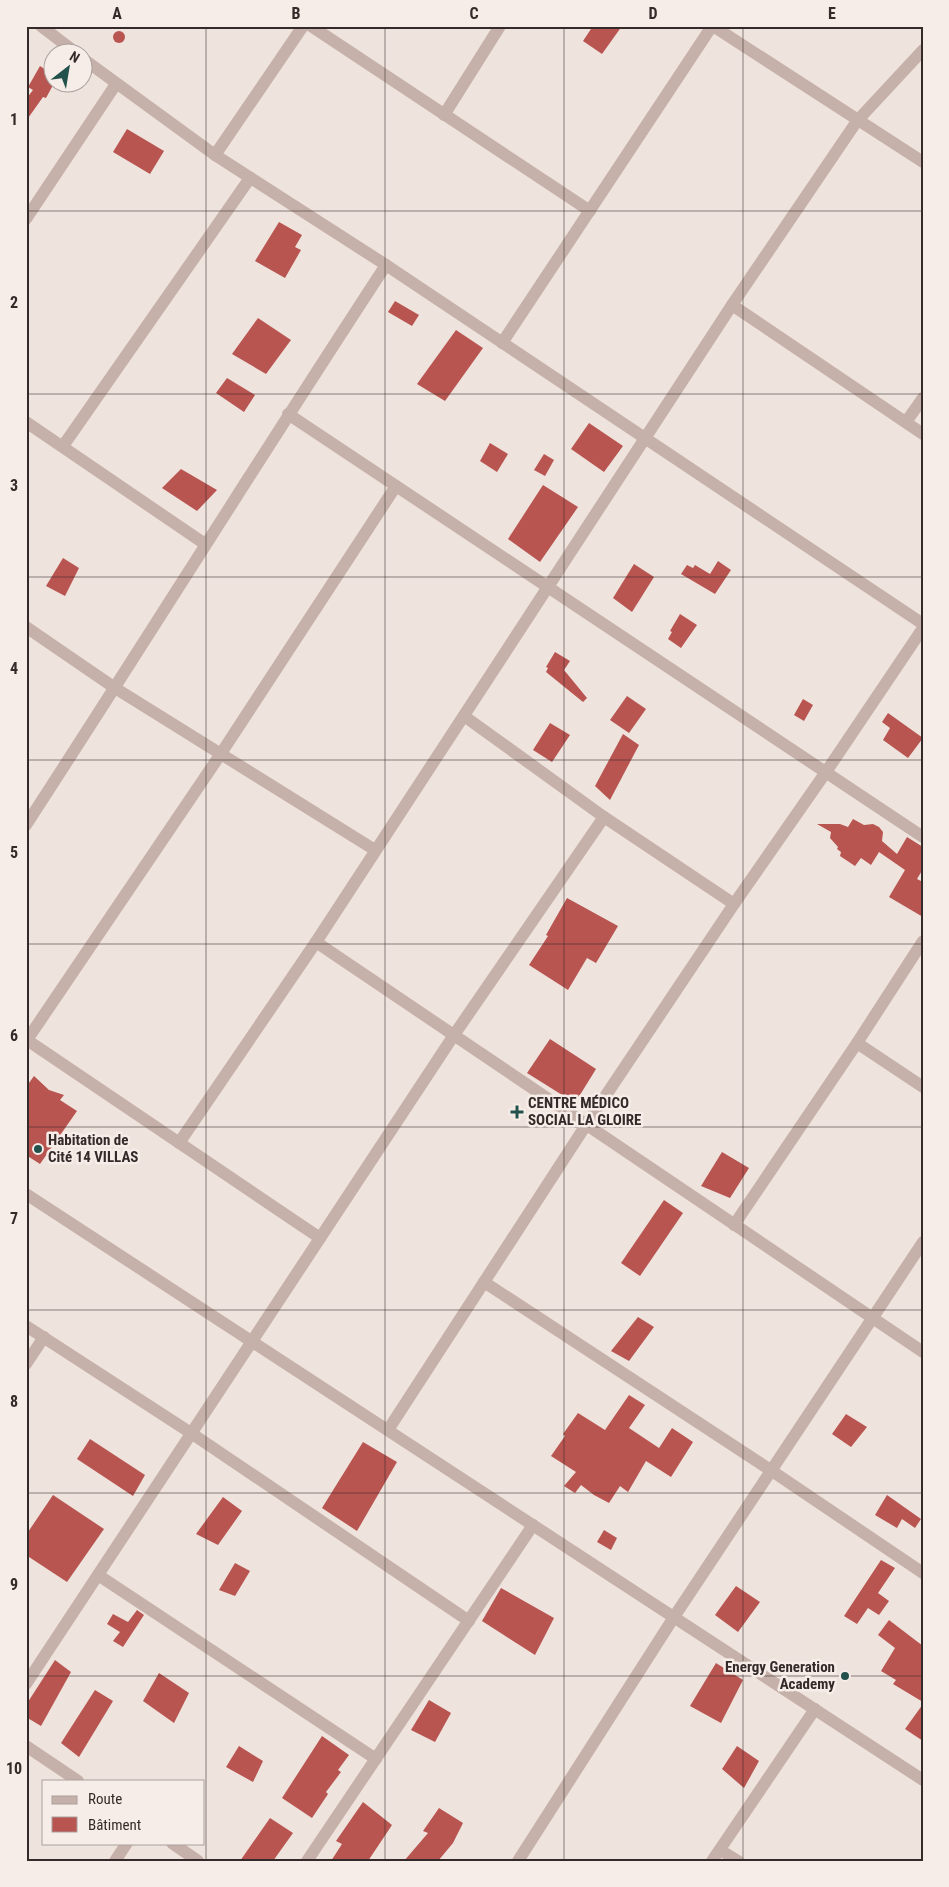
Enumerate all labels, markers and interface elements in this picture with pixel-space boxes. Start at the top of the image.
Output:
text: A [112,4,122,23]
text: B [292,4,301,23]
text: C [469,4,479,23]
text: D [648,4,658,23]
text: E [828,4,836,23]
north arrow [42,42,92,92]
text: N [67,48,82,66]
text: 1 [10,110,18,129]
text: 2 [10,293,18,312]
text: 3 [10,476,18,495]
text: 4 [10,659,18,678]
text: 5 [10,843,18,862]
text: 6 [10,1026,18,1045]
place label: CENTRE MÉDICO SOCIAL LA GLOIRE [528,1094,641,1129]
marker: CENTRE MÉDICO SOCIAL LA GLOIRE [510,1105,524,1119]
place label: Habitation de Cité 14 VILLAS [48,1131,138,1166]
marker: Habitation de Cité 14 VILLAS [32,1143,44,1155]
text: 7 [10,1209,18,1228]
text: 8 [10,1392,18,1411]
text: 9 [10,1575,18,1594]
place label: Energy Generation Academy [725,1658,835,1693]
marker: Energy Generation Academy [839,1670,851,1682]
text: 10 [6,1759,22,1778]
legend [42,1780,205,1844]
text: Route [88,1790,122,1808]
text: Bâtiment [88,1816,141,1834]

